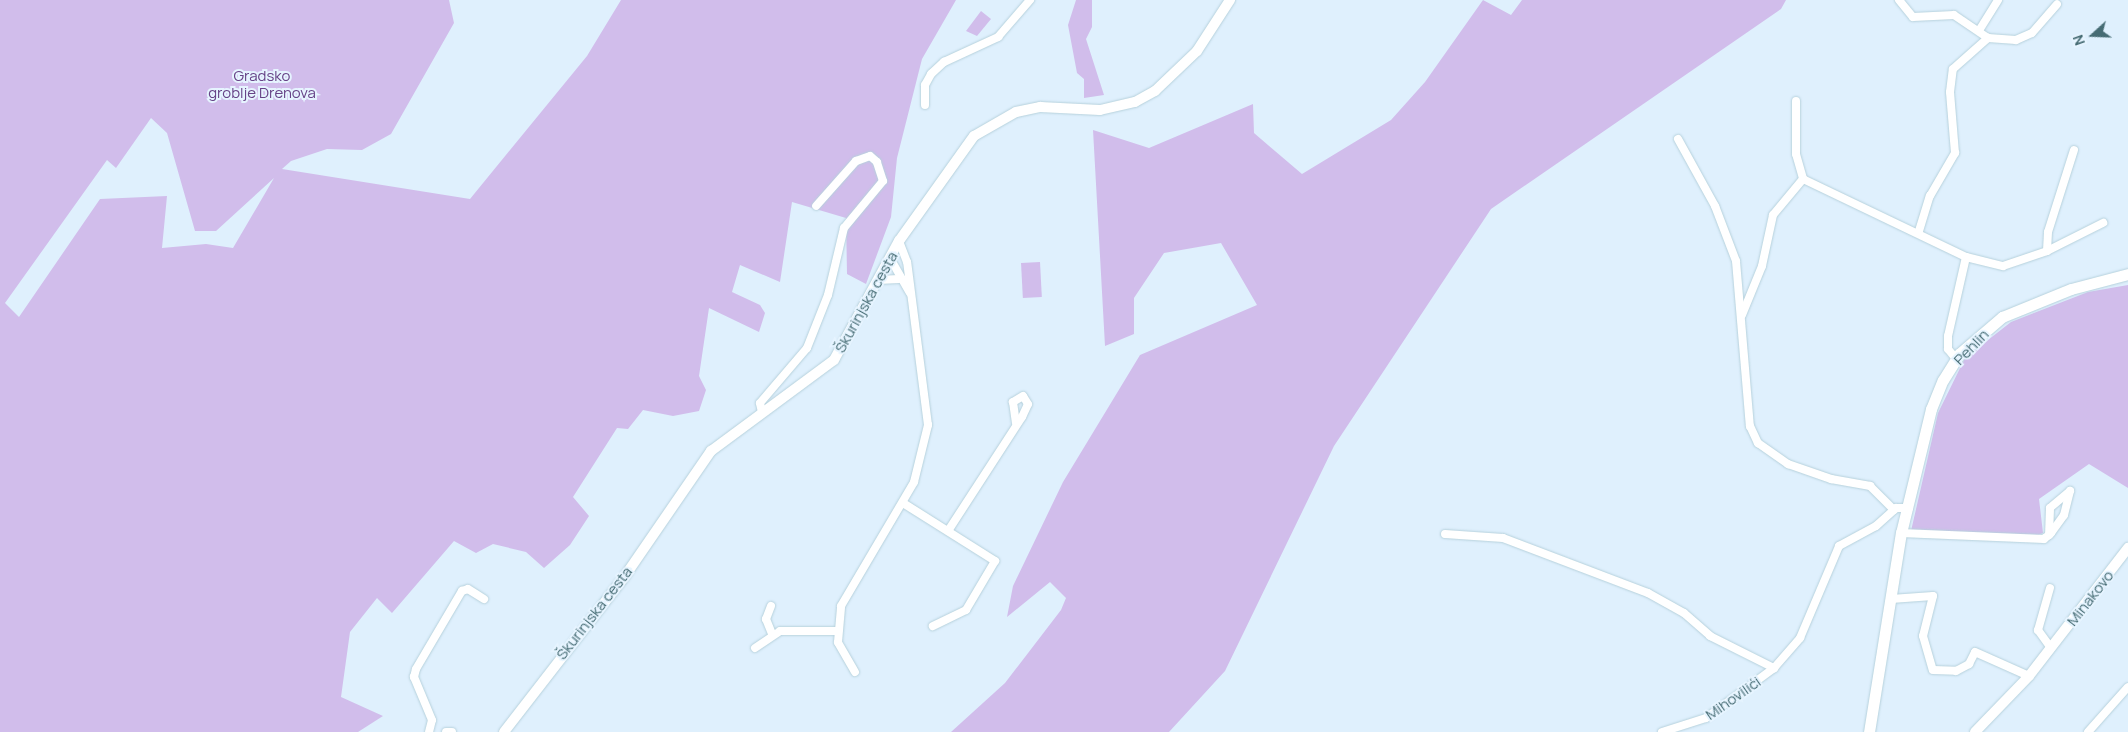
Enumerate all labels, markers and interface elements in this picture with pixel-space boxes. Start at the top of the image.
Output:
north arrow [2068,10,2118,60]
text: N [2068,32,2089,48]
park label: Gradsko groblje Drenova [208,66,316,101]
street label: Škurinjska cesta [831,248,901,356]
street label: Pehlin [1950,325,1992,369]
street label: Škurinjska cesta [552,563,636,663]
street label: Minakovo [2063,567,2117,629]
street label: Mihovilići [1702,672,1764,724]

